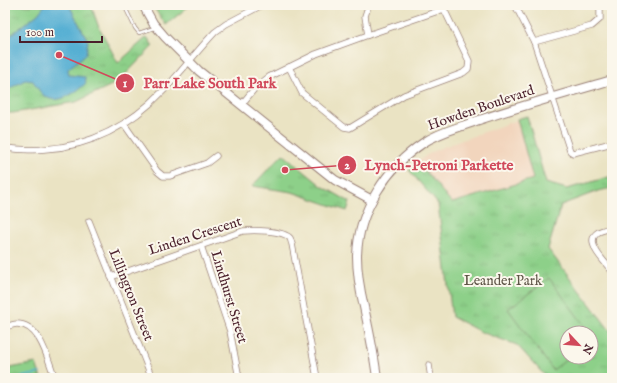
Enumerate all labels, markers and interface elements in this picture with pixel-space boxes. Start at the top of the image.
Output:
scale bar [20,18,102,44]
text: 100 m [26,25,54,40]
callout: Parr Lake South Park [115,69,284,96]
text: Parr Lake South Park [143,74,277,93]
text: 1 [123,76,128,91]
street label: Howden Boulevard [425,81,537,135]
callout: Lynch-Petroni Parkette [337,152,522,179]
text: Lynch-Petroni Parkette [365,156,514,175]
text: 2 [344,158,350,173]
street label: Linden Crescent [146,212,244,259]
street label: Lillington Street [104,246,158,344]
street label: Lindhurst Street [206,248,252,346]
park label: Leander Park [464,272,543,290]
north arrow [559,325,599,365]
text: N [579,341,596,357]

